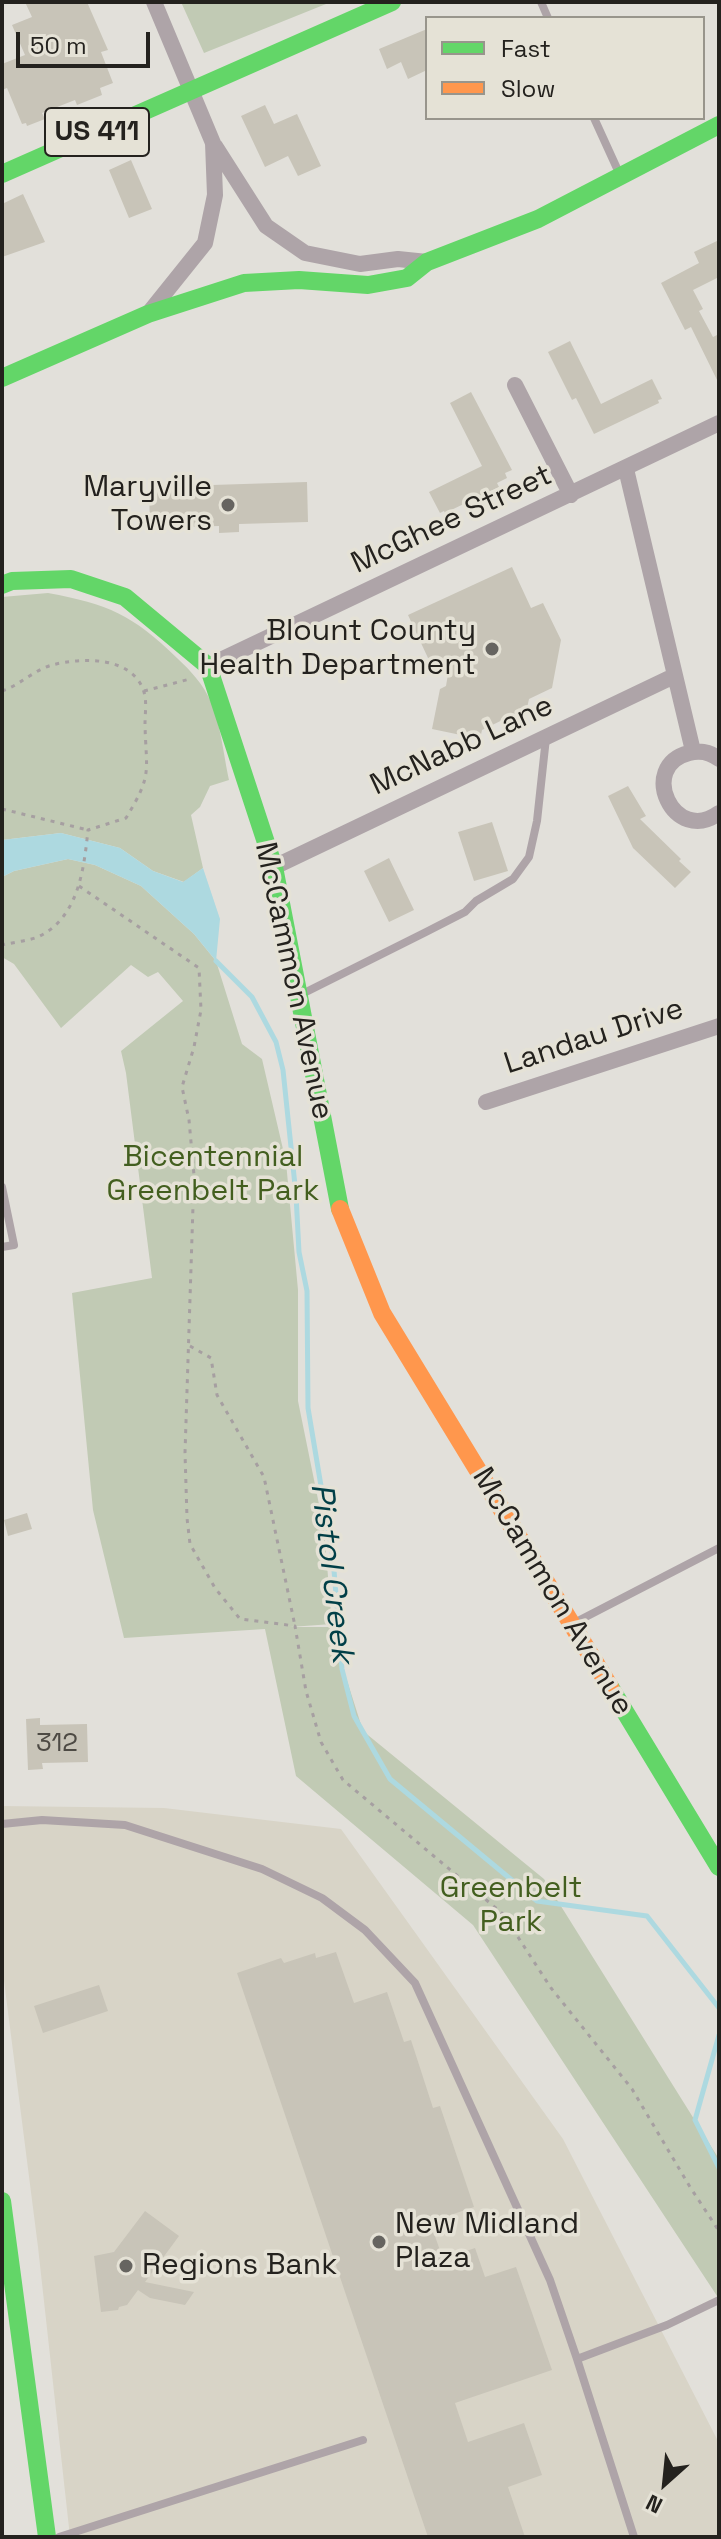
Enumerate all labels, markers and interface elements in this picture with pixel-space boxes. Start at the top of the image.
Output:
scale bar [20,16,154,66]
legend [425,16,705,120]
text: 50 m [30,30,87,61]
text: Fast [501,33,551,64]
text: Slow [501,73,555,104]
road number: US 411 [45,108,149,156]
street label: McGhee Street [346,458,558,582]
place label: Maryville Towers [83,470,212,540]
marker: Maryville Towers [219,496,237,514]
place label: Blount County Health Department [199,614,476,684]
marker: Blount County Health Department [483,640,501,658]
street label: McNabb Lane [365,688,559,804]
street label: McCammon Avenue [246,839,340,1123]
street label: Landau Drive [500,991,688,1083]
park label: Bicentennial Greenbelt Park [107,1140,319,1210]
street label: McCammon Avenue [464,1462,640,1722]
water label: Pistol Creek [301,1481,361,1665]
house number: 312 [36,1728,78,1760]
park label: Greenbelt Park [440,1871,582,1942]
place label: New Midland Plaza [395,2207,579,2278]
marker: New Midland Plaza [370,2233,388,2251]
place label: Regions Bank [142,2248,337,2284]
marker: Regions Bank [117,2257,135,2275]
north arrow [625,2443,705,2523]
text: N [641,2489,667,2520]

